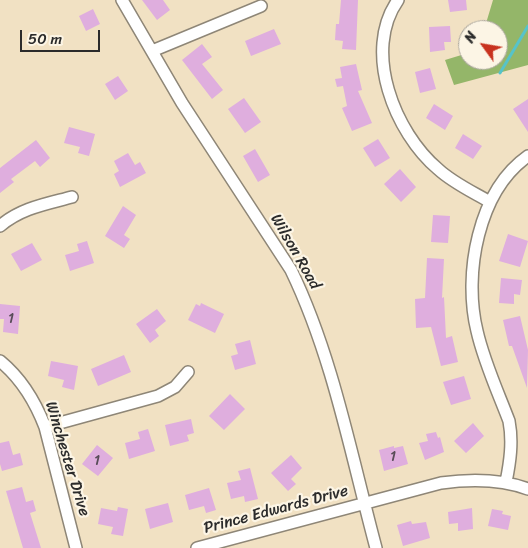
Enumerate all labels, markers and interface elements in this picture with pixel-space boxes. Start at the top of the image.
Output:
scale bar [22,20,102,52]
north arrow [458,20,508,70]
text: 50 m [28,26,62,52]
text: N [458,27,484,48]
street label: Wilson Road [266,211,324,293]
house number: 1 [8,311,14,327]
street label: Winchester Drive [40,399,94,519]
house number: 1 [390,449,396,465]
house number: 1 [94,453,100,469]
street label: Prince Edwards Drive [202,481,350,539]

